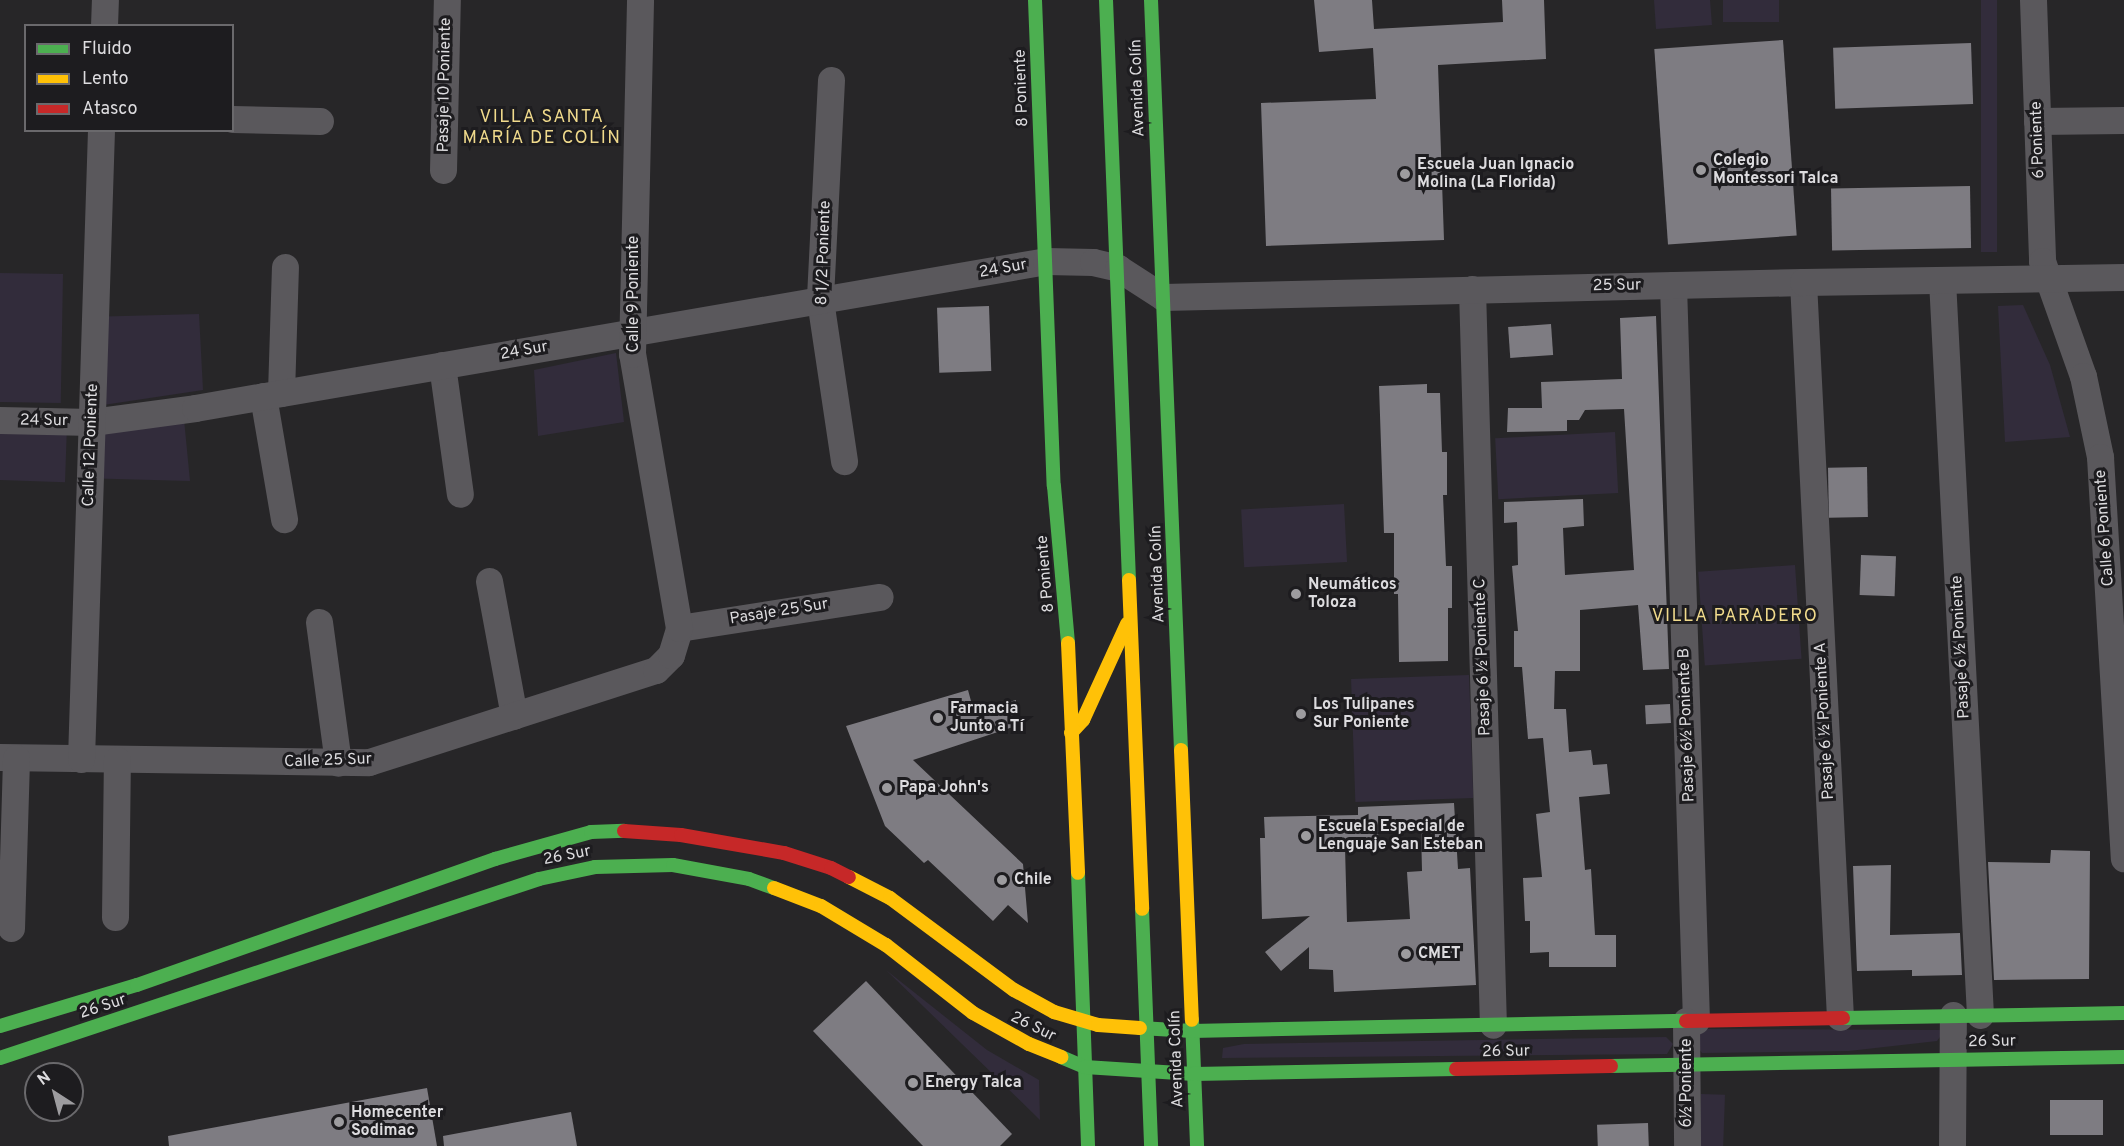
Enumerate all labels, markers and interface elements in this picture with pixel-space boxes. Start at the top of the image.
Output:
street label: Pasaje 10 Poniente [434,17,456,153]
legend [24,24,234,132]
text: Fluido [82,38,132,61]
street label: Avenida Colín [1127,39,1149,137]
street label: 8 Poniente [1011,49,1033,127]
text: Lento [82,68,128,91]
text: Atasco [82,98,138,121]
street label: 6 Poniente [2027,101,2049,179]
district label: VILLA SANTA MARÍA DE COLÍN [462,108,622,150]
place label: Colegio Montessori Talca [1713,151,1838,189]
place label: Escuela Juan Ignacio Molina (La Florida) [1417,155,1574,193]
marker: Colegio Montessori Talca [1694,163,1708,177]
marker: Escuela Juan Ignacio Molina (La Florida) [1398,167,1412,181]
street label: 8 1/2 Poniente [813,200,835,306]
street label: Calle 9 Poniente [624,236,644,352]
street label: 24 Sur [978,255,1028,283]
street label: 25 Sur [1593,276,1641,296]
street label: 24 Sur [499,337,549,365]
street label: Calle 12 Poniente [79,383,103,507]
street label: 24 Sur [20,411,68,431]
street label: Calle 6 Poniente [2091,469,2119,587]
street label: Avenida Colín [1147,525,1169,623]
street label: 8 Poniente [1033,535,1059,613]
place label: Neumáticos Toloza [1308,575,1397,613]
street label: Pasaje 6 ½ Poniente [1948,575,1974,719]
street label: Pasaje 6 ½ Poniente C [1471,578,1495,736]
marker: Neumáticos Toloza [1289,587,1303,601]
street label: Pasaje 25 Sur [728,595,830,629]
district label: VILLA PARADERO [1651,606,1819,628]
street label: Pasaje 6 ½ Poniente A [1811,641,1839,801]
street label: Pasaje 6½ Poniente B [1675,648,1699,802]
place label: Los Tulipanes Sur Poniente [1313,695,1415,733]
place label: Farmacia Junto a Tí [950,699,1024,737]
marker: Los Tulipanes Sur Poniente [1294,707,1308,721]
marker: Farmacia Junto a Tí [931,711,945,725]
street label: Calle 25 Sur [284,750,372,772]
place label: Papa John's [899,778,989,798]
marker: Papa John's [880,781,894,795]
place label: Escuela Especial de Lenguaje San Esteban [1318,817,1483,855]
marker: Escuela Especial de Lenguaje San Esteban [1299,829,1313,843]
street label: 26 Sur [542,842,592,870]
place label: Chile [1014,870,1052,890]
marker: Chile [995,873,1009,887]
place label: CMET [1418,944,1461,964]
marker: CMET [1399,947,1413,961]
street label: 26 Sur [77,990,129,1024]
street label: 26 Sur [1007,1008,1059,1046]
street label: Avenida Colín [1166,1010,1188,1108]
street label: 26 Sur [1968,1032,2016,1052]
street label: 6½ Poniente [1677,1038,1697,1128]
street label: 26 Sur [1482,1042,1530,1062]
north arrow [24,1062,84,1122]
text: N [34,1068,55,1091]
place label: Energy Talca [925,1073,1022,1093]
marker: Energy Talca [906,1076,920,1090]
place label: Homecenter Sodimac [351,1103,443,1141]
marker: Homecenter Sodimac [332,1115,346,1129]

